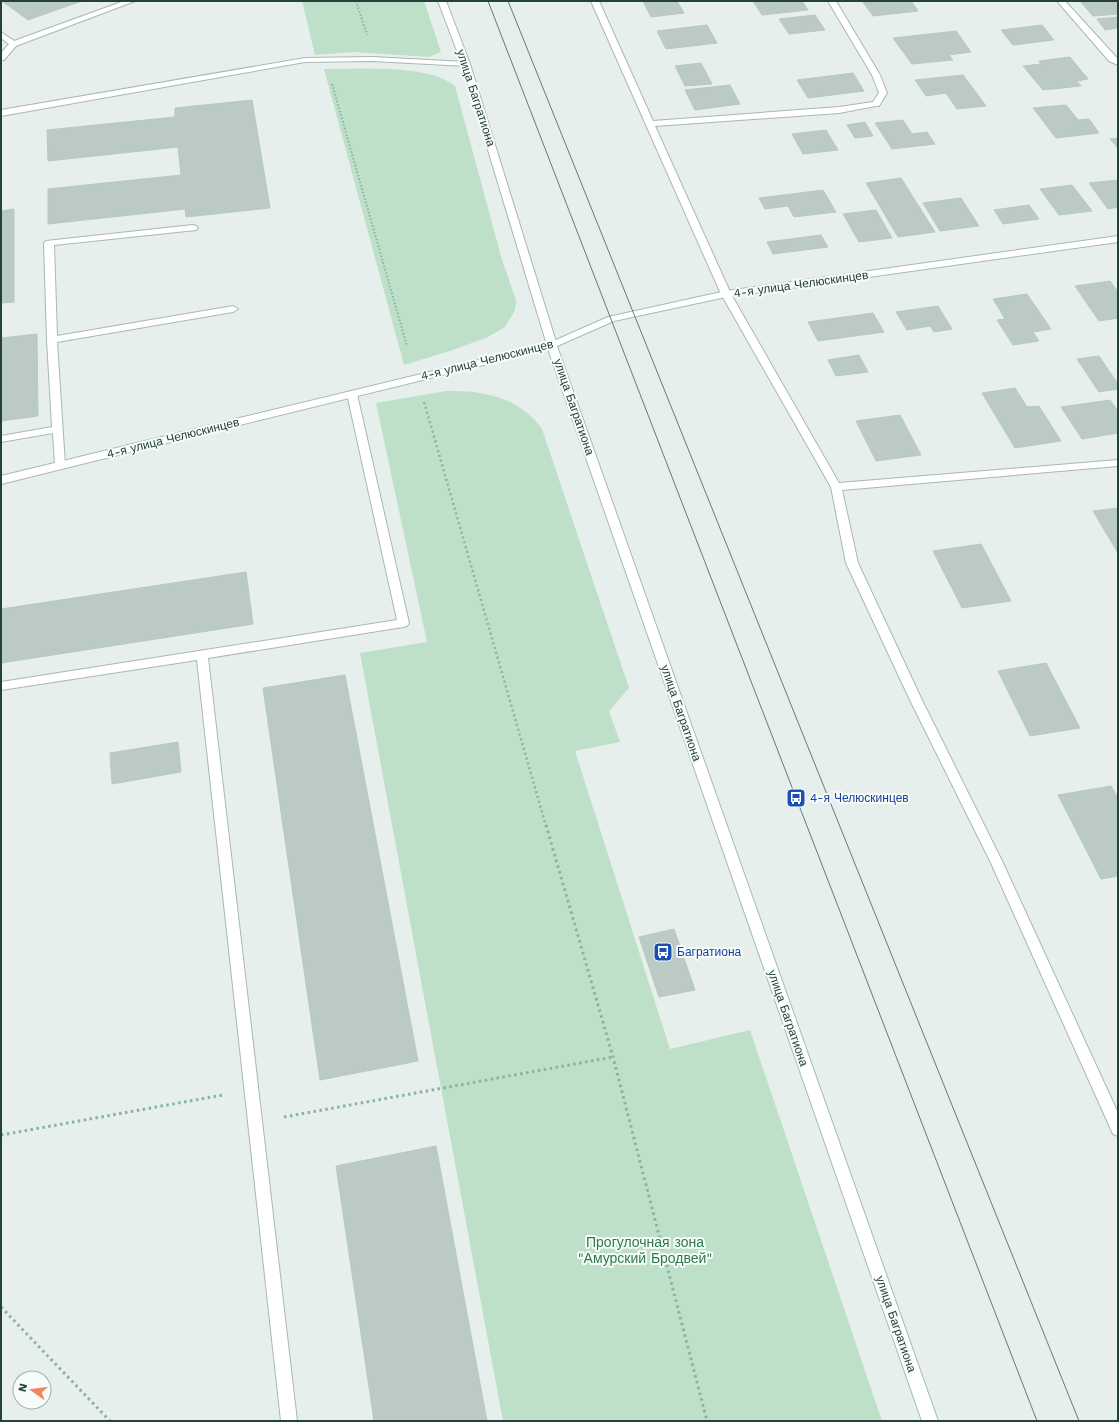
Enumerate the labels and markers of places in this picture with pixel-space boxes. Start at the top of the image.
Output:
bus stop icon: 4-я Челюскинцев [785,787,807,809]
place label: 4-я Челюскинцев [810,791,909,805]
bus stop icon: Багратиона [652,941,674,963]
place label: Багратиона [677,945,742,959]

